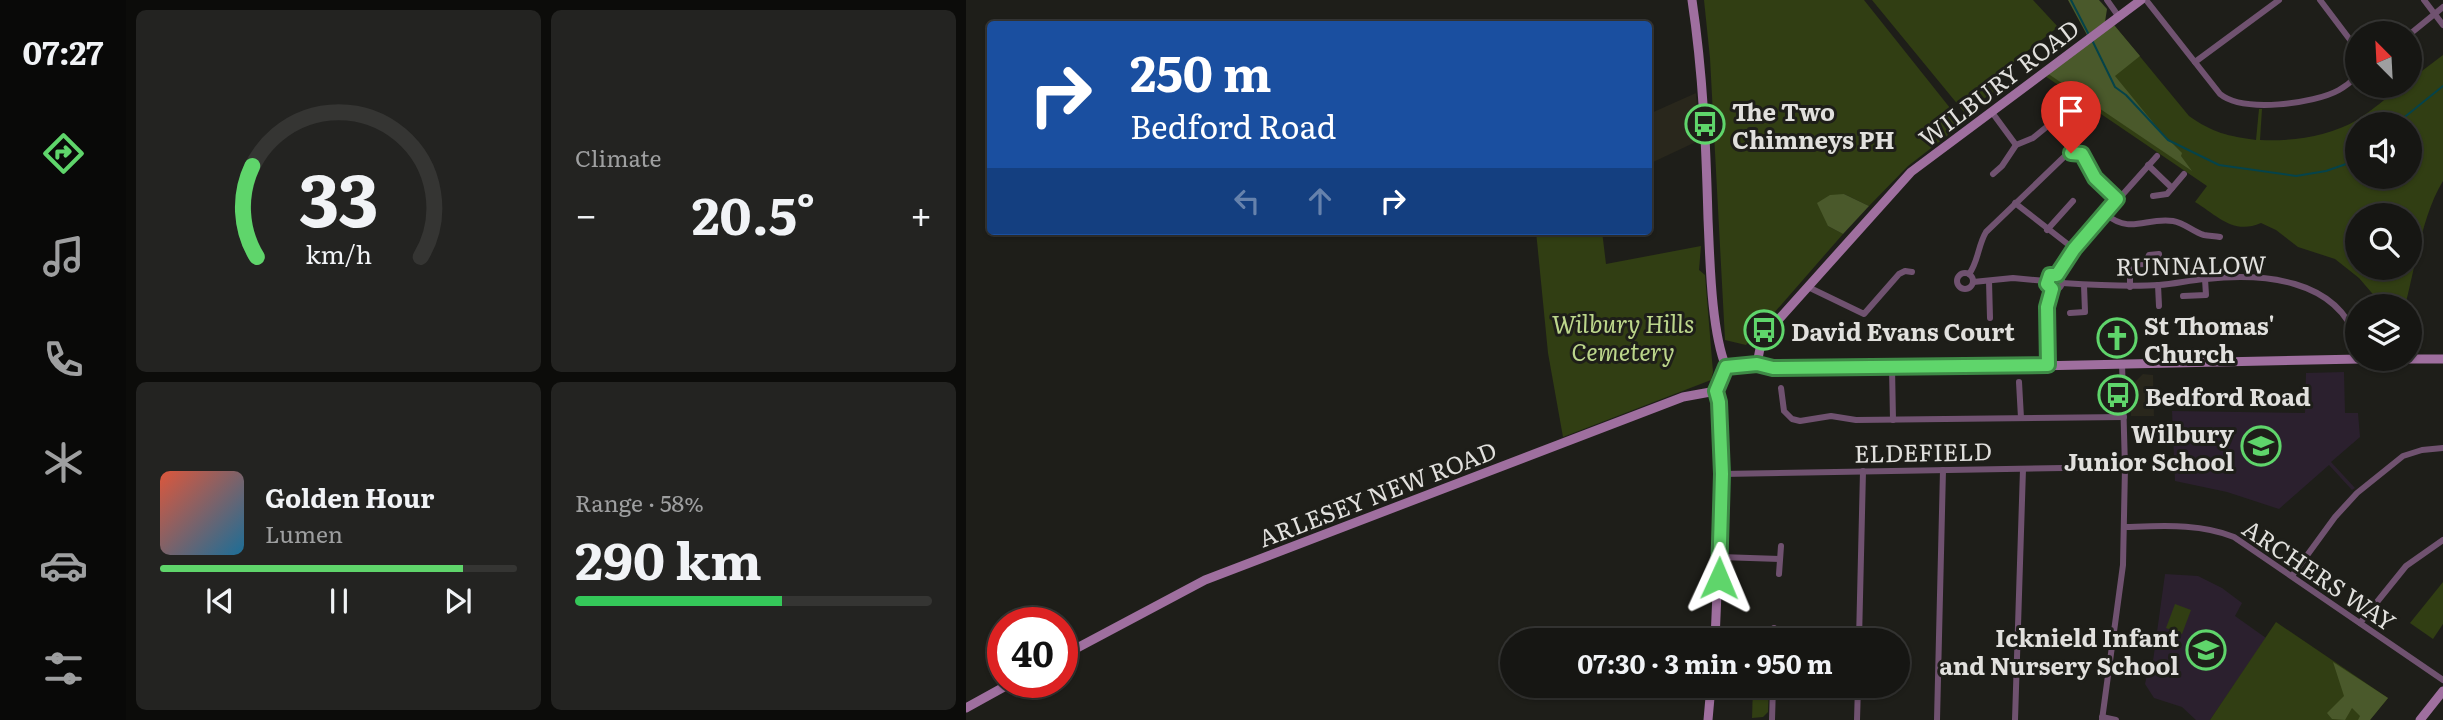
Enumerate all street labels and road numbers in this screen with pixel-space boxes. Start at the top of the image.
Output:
street label: WILBURY ROAD [1910,10,2086,154]
street label: RUNNALOW [2115,245,2267,283]
street label: ARLESEY NEW ROAD [1253,431,1501,555]
street label: ELDEFIELD [1854,432,1992,470]
street label: ARCHERS WAY [2236,510,2404,638]

